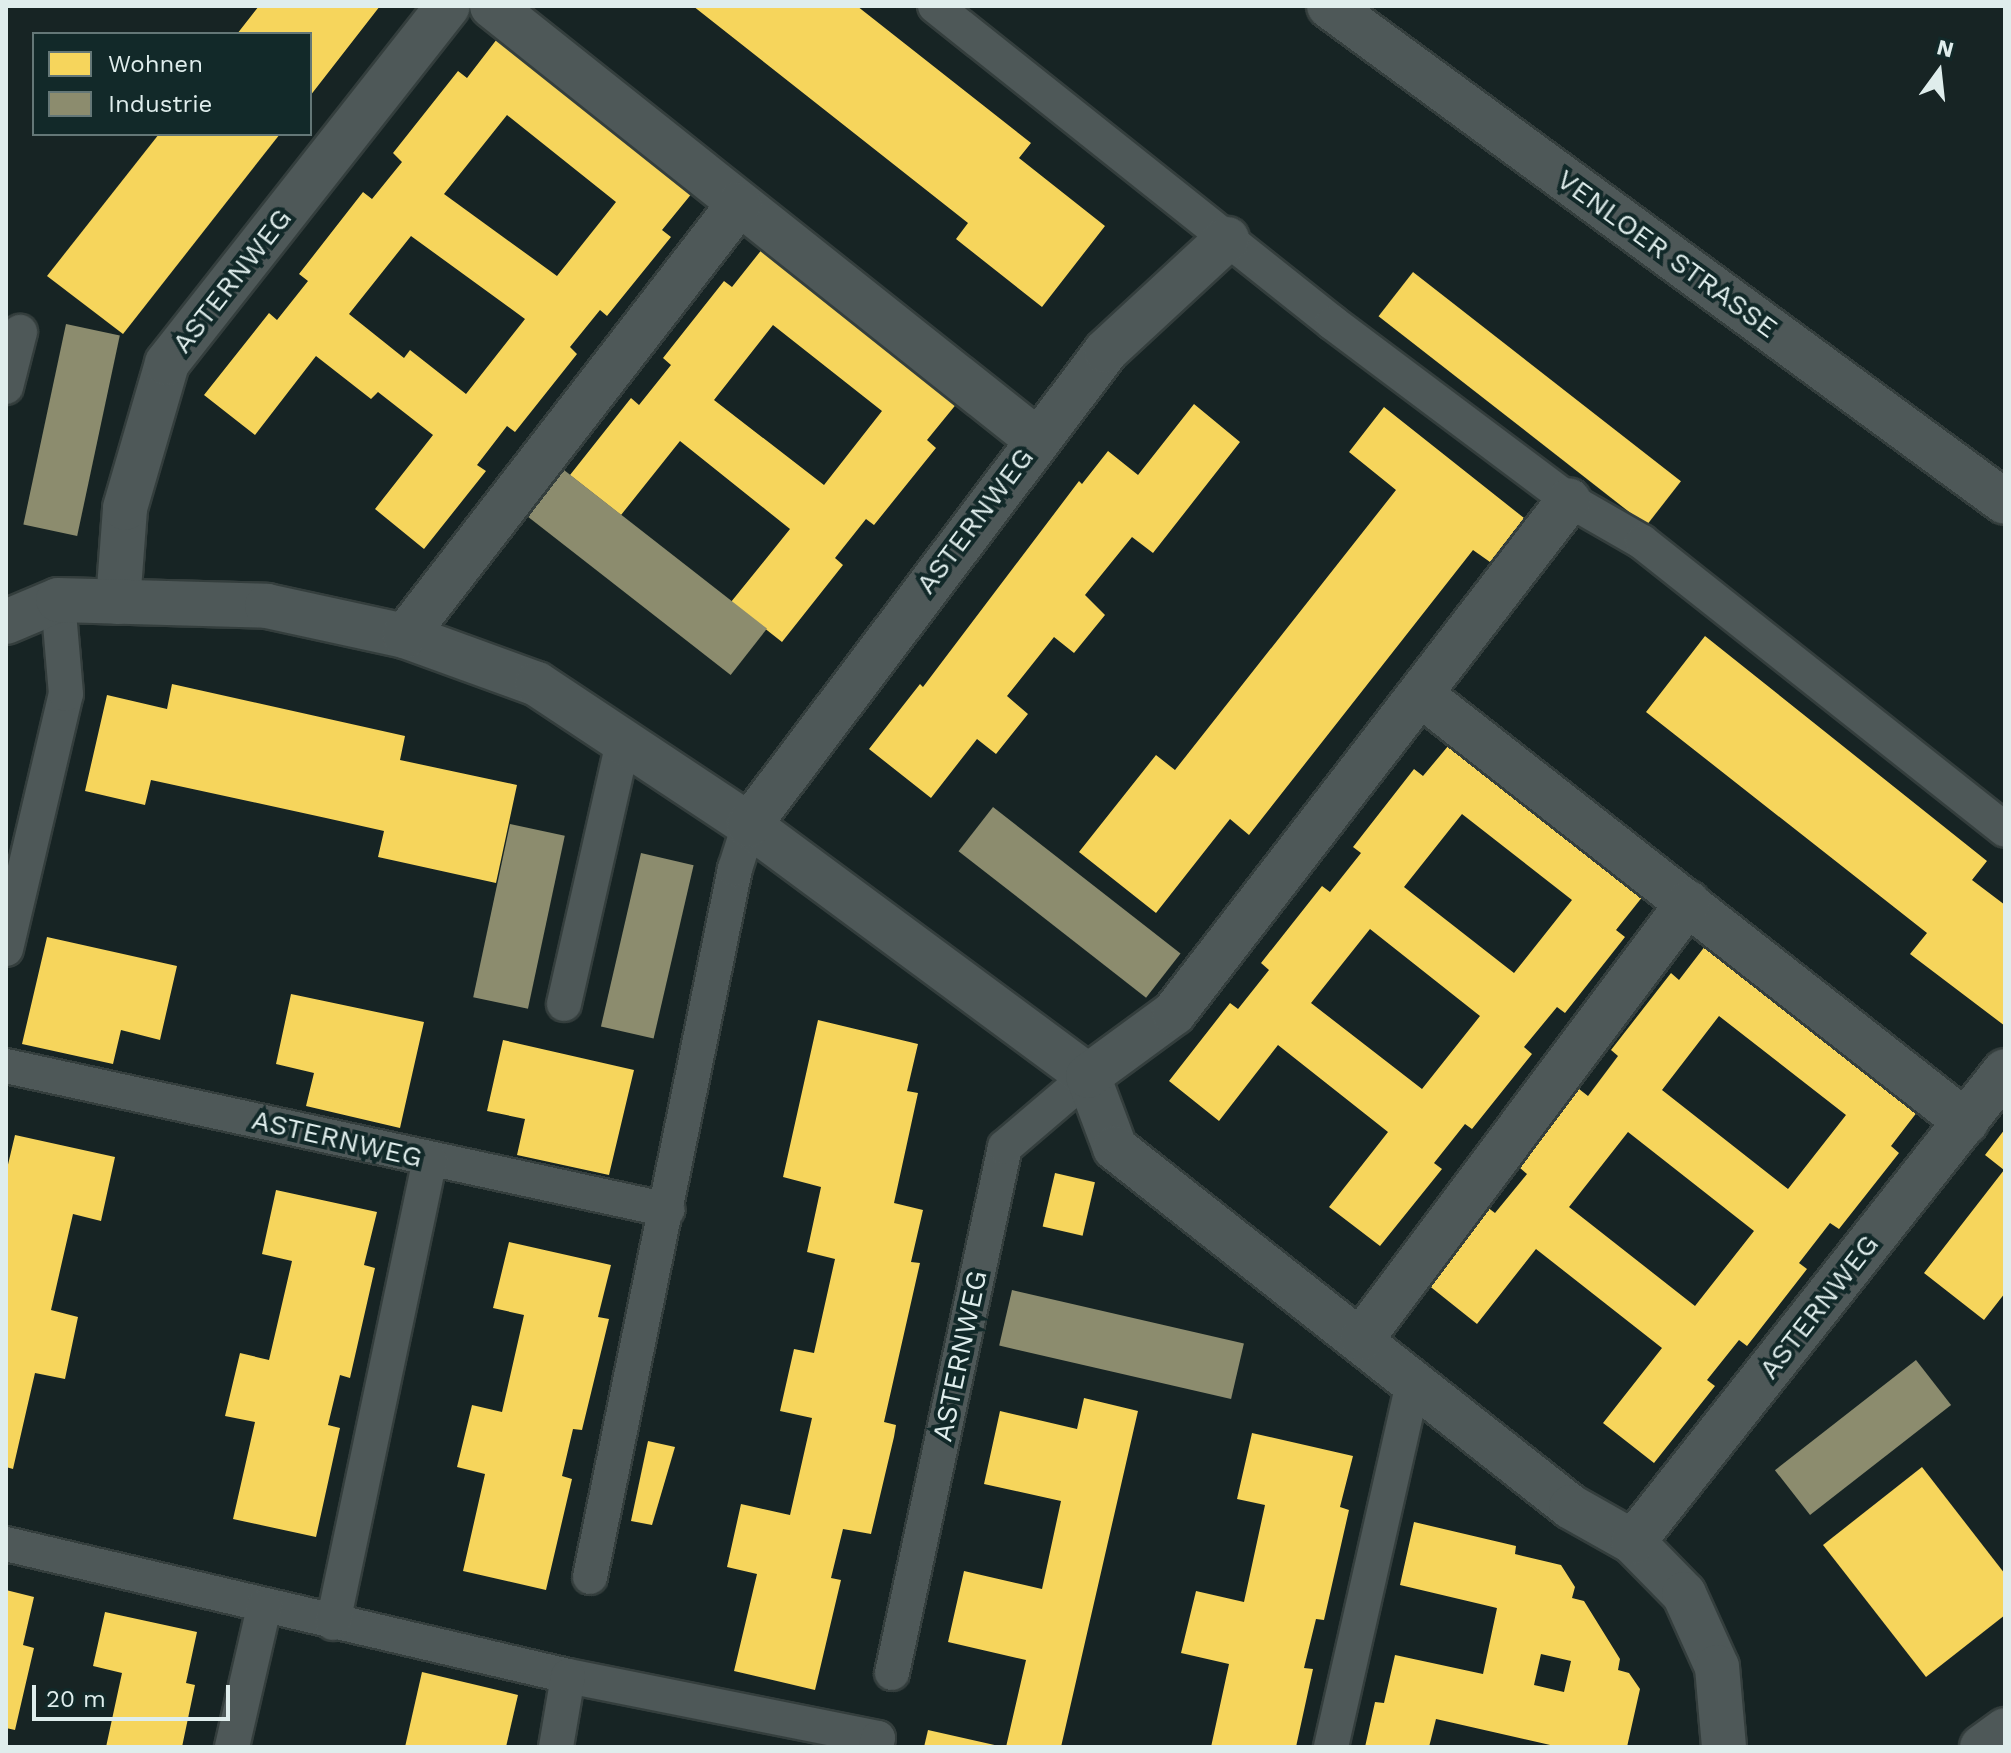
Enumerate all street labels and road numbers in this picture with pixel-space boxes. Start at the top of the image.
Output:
street label: VENLOER STRASSE [1550,163,1784,345]
street label: ASTERNWEG [165,202,299,360]
street label: ASTERNWEG [909,441,1041,601]
street label: ASTERNWEG [248,1103,426,1175]
street label: ASTERNWEG [1752,1228,1886,1386]
street label: ASTERNWEG [925,1267,995,1445]

